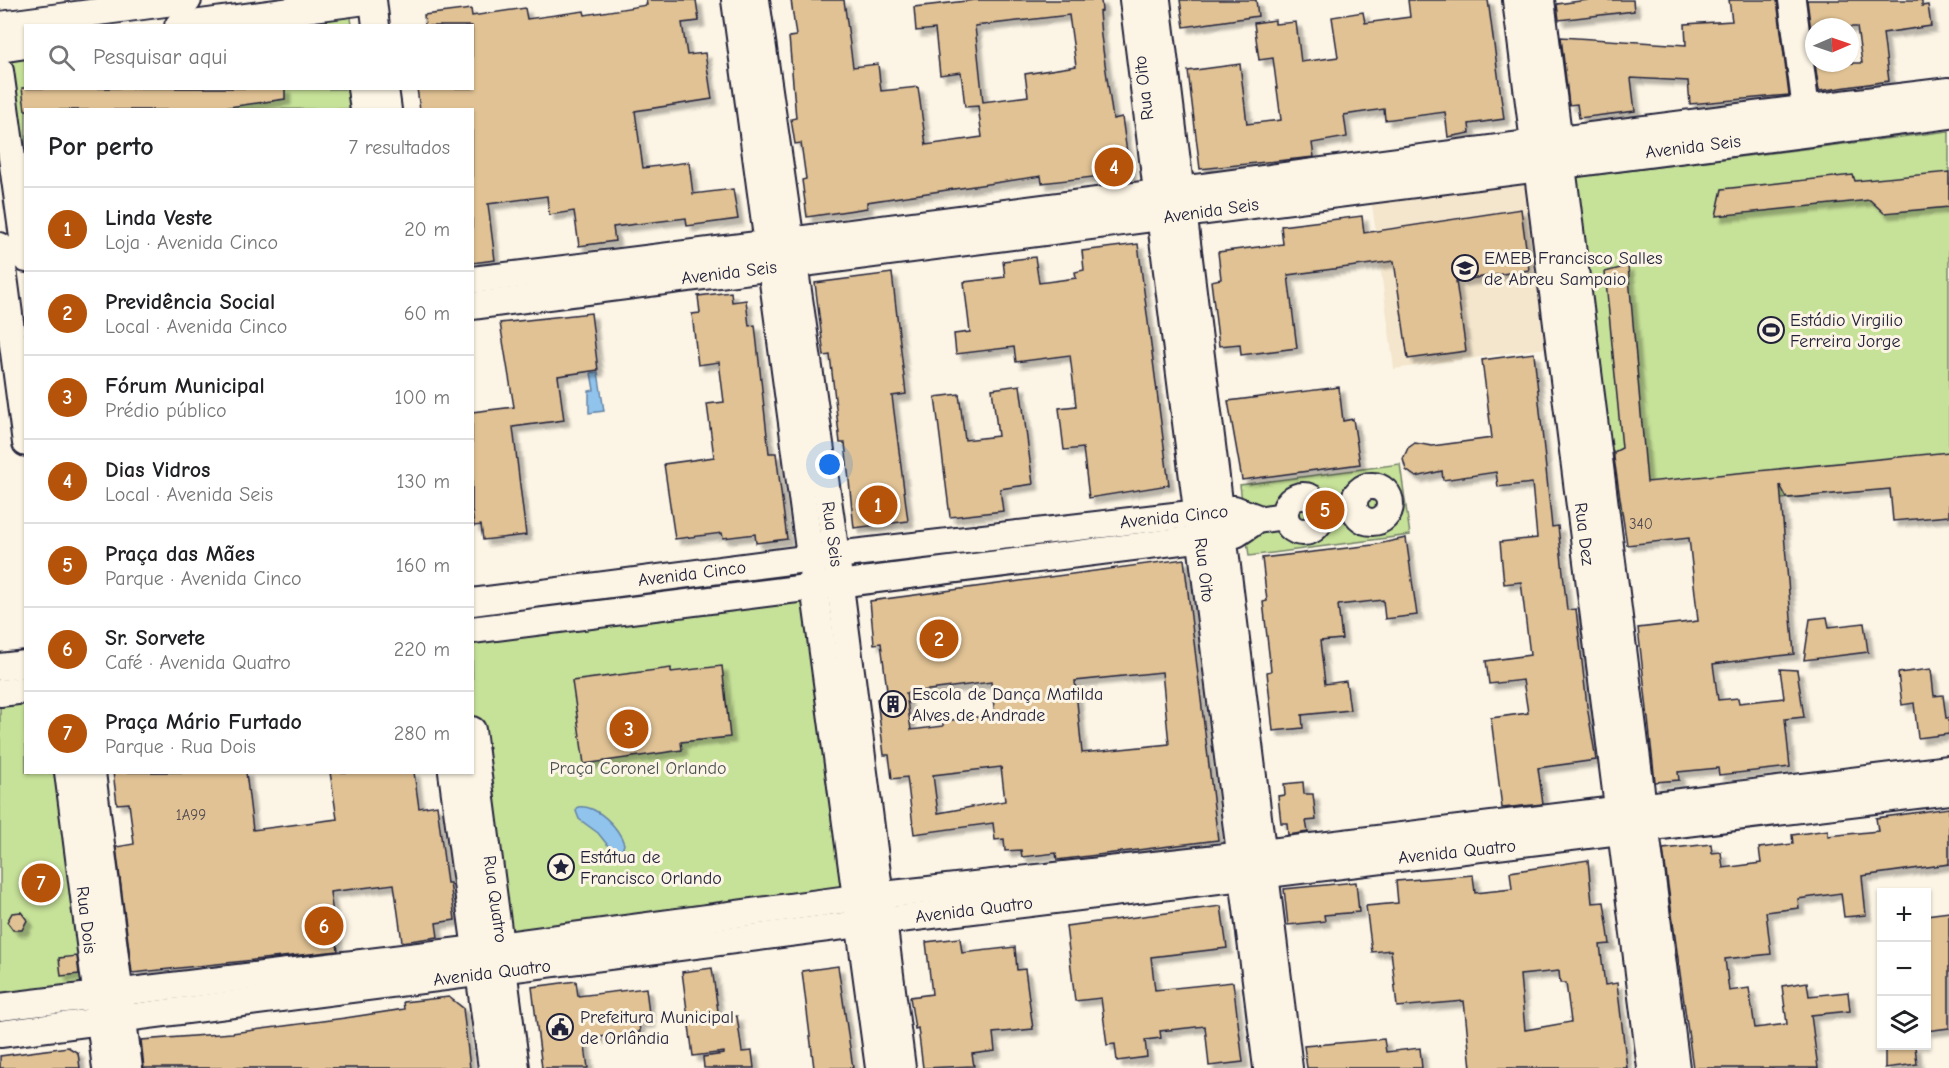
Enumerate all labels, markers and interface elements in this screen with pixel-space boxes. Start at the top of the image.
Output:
north arrow [1805,18,1859,72]
search box [24,24,474,90]
icon: search [45,41,78,74]
text: Pesquisar aqui [93,44,228,70]
street label: Rua Oito [1130,54,1158,122]
street label: Avenida Seis [1644,131,1742,163]
text: Por perto [48,132,154,162]
text: 7 resultados [349,136,450,159]
pin: 4 [1094,144,1134,190]
street label: Avenida Seis [1162,194,1260,228]
text: Linda Veste [105,205,212,231]
text: 1 [64,218,71,241]
text: 20 m [404,218,450,241]
text: Loja · Avenida Cinco [105,231,278,254]
place label: EMEB Francisco Salles de Abreu Sampaio [1484,248,1662,290]
school or university icon: EMEB Francisco Salles de Abreu Sampaio [1450,253,1480,283]
street label: Avenida Seis [680,257,778,289]
text: Previdência Social [105,289,275,315]
text: 2 [63,302,72,325]
text: 60 m [404,302,450,325]
place label: Estádio Virgilio Ferreira Jorge [1790,310,1903,352]
text: Local · Avenida Cinco [105,315,287,338]
sports icon: Estádio Virgilio Ferreira Jorge [1756,315,1786,345]
text: Fórum Municipal [105,373,265,399]
text: 3 [63,386,72,409]
text: 100 m [395,386,450,409]
text: Prédio público [105,399,227,422]
your location [815,450,844,479]
text: Dias Vidros [105,457,210,483]
text: 4 [63,470,72,493]
text: 130 m [397,470,450,493]
pin: 1 [858,482,898,528]
text: Local · Avenida Seis [105,483,273,506]
pin: 5 [1306,488,1344,532]
street label: Rua Seis [817,500,847,568]
street label: Avenida Cinco [1119,501,1229,533]
street label: Rua Dez [1570,501,1598,567]
house number: 340 [1629,515,1653,533]
street label: Rua Oito [1190,536,1218,604]
text: Praça das Mães [105,541,255,567]
text: 5 [62,554,73,577]
text: 160 m [396,554,450,577]
street label: Avenida Cinco [637,557,747,591]
text: Parque · Avenida Cinco [105,567,302,590]
pin: 2 [920,616,958,662]
text: Sr. Sorvete [105,625,205,651]
text: 6 [62,638,73,661]
text: 220 m [394,638,450,661]
text: Café · Avenida Quatro [105,651,291,674]
place label: Escola de Dança Matilda Alves de Andrade [912,684,1103,726]
building icon: Escola de Dança Matilda Alves de Andrade [878,689,908,719]
pin: 3 [610,706,648,752]
text: Praça Mário Furtado [105,709,302,735]
text: 7 [63,722,72,745]
text: 280 m [394,722,450,745]
text: Parque · Rua Dois [105,735,256,758]
park label: Praça Coronel Orlando [550,758,726,779]
house number: 1A99 [176,806,206,824]
street label: Avenida Quatro [1397,835,1517,869]
place label: Estátua de Francisco Orlando [580,847,722,889]
place icon: Estátua de Francisco Orlando [546,852,576,882]
street label: Rua Quatro [478,854,512,944]
pin: 7 [22,860,60,906]
street label: Rua Dois [71,885,101,955]
map controls [1877,888,1931,1050]
button: + [1877,888,1931,942]
street label: Avenida Quatro [914,892,1034,928]
pin: 6 [304,904,344,948]
button: − [1877,942,1931,996]
street label: Avenida Quatro [432,955,552,991]
button: layers [1877,996,1931,1050]
place label: Prefeitura Municipal de Orlândia [580,1007,734,1049]
public building icon: Prefeitura Municipal de Orlândia [545,1012,575,1042]

